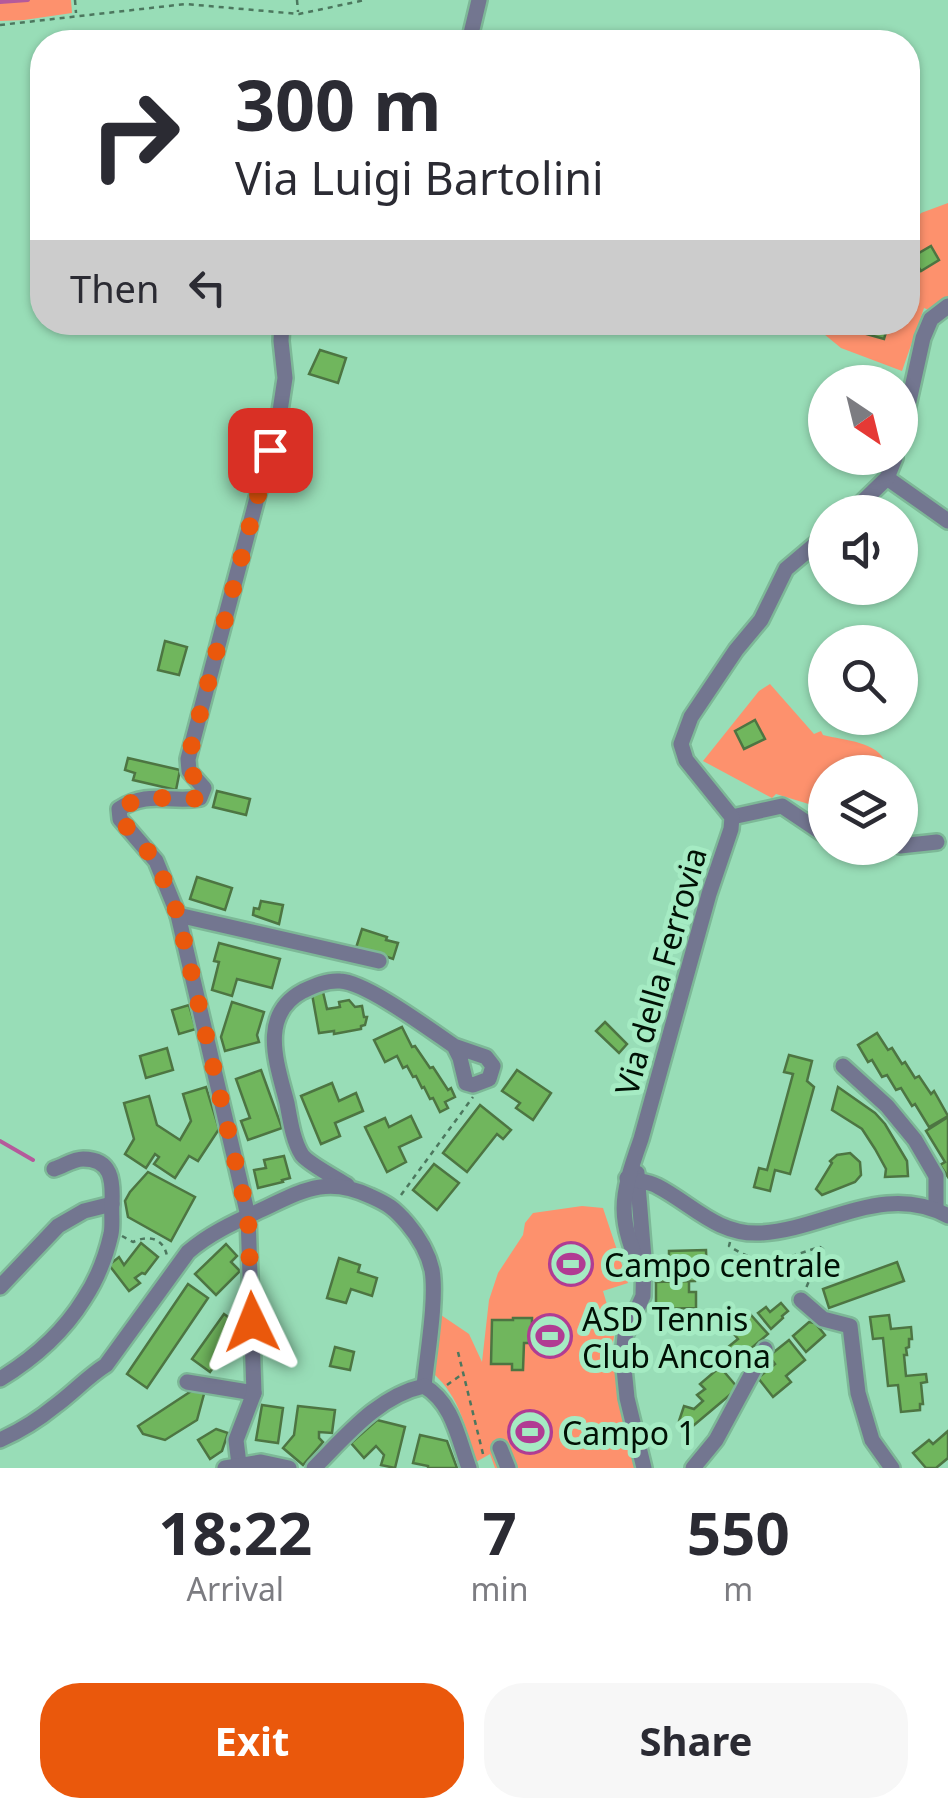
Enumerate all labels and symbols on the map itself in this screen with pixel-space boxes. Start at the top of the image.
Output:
north arrow [808,365,918,475]
pin [228,408,313,493]
street label: Via della Ferrovia [604,842,716,1100]
sports icon: Campo centrale [548,1241,594,1287]
place label: Campo centrale [604,1243,841,1286]
position arrow [200,1270,304,1374]
place label: ASD Tennis Club Ancona [582,1297,771,1377]
sports icon: ASD Tennis Club Ancona [527,1313,573,1359]
sports icon: Campo 1 [507,1409,553,1455]
place label: Campo 1 [562,1411,696,1454]

